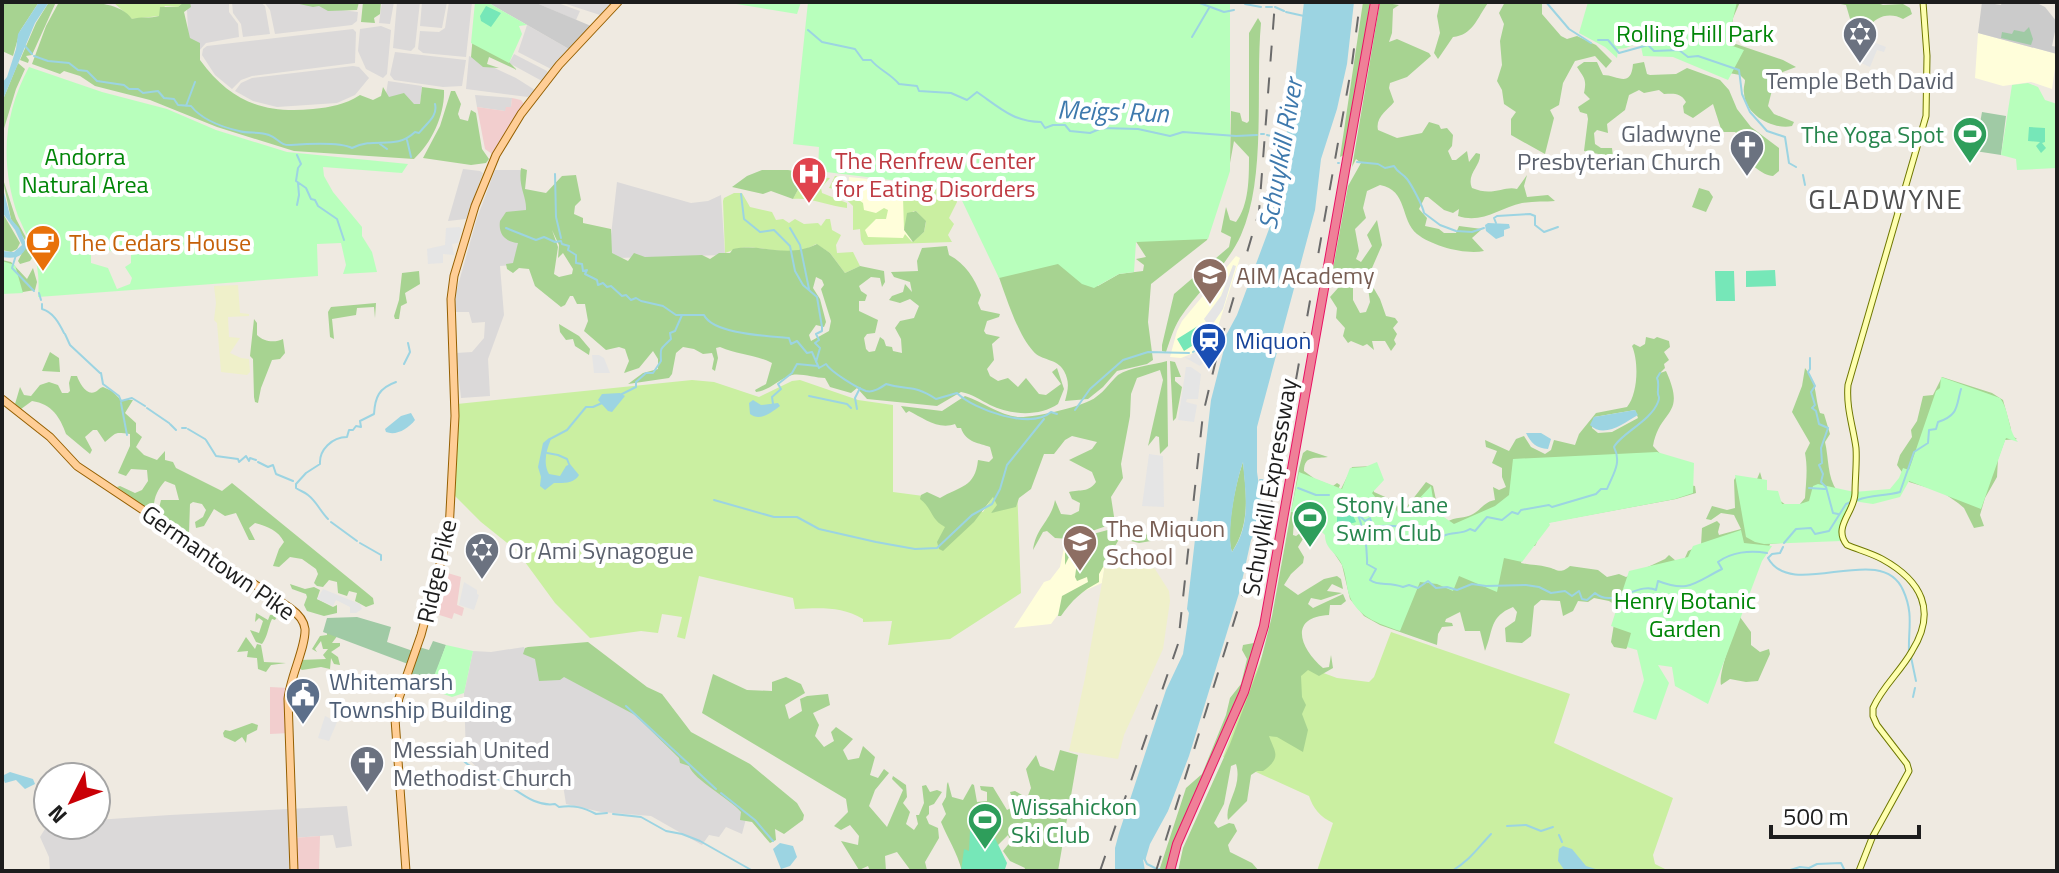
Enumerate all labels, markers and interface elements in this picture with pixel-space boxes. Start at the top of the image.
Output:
park label: Rolling Hill Park [1616,15,1774,51]
synagogue icon: Temple Beth David [1841,15,1879,65]
place label: Temple Beth David [1766,62,1954,98]
water label: Schuylkill River [1248,73,1313,232]
water label: Meigs' Run [1057,90,1170,132]
place label: Gladwyne Presbyterian Church [1517,115,1721,179]
sports icon: The Yoga Spot [1951,115,1989,165]
place label: The Yoga Spot [1801,116,1945,152]
church icon: Gladwyne Presbyterian Church [1728,128,1766,178]
park label: Andorra Natural Area [21,138,149,202]
place label: The Renfrew Center for Eating Disorders [835,142,1036,206]
hospital icon: The Renfrew Center for Eating Disorders [790,155,828,205]
district label: GLADWYNE [1808,177,1964,220]
cafe icon: The Cedars House [24,223,62,273]
place label: The Cedars House [69,224,251,260]
school or university icon: AIM Academy [1191,256,1229,306]
place label: AIM Academy [1236,257,1375,293]
station icon: Miquon [1190,321,1228,371]
place label: Miquon [1235,322,1311,358]
street label: Schuylkill Expressway [1232,375,1306,599]
place label: Stony Lane Swim Club [1336,486,1448,550]
street label: Germantown Pike [135,496,303,628]
sports icon: Stony Lane Swim Club [1291,499,1329,549]
place label: The Miquon School [1106,510,1225,574]
street label: Ridge Pike [407,516,465,626]
school or university icon: The Miquon School [1061,523,1099,573]
synagogue icon: Or Ami Synagogue [463,531,501,581]
place label: Or Ami Synagogue [508,532,694,568]
park label: Henry Botanic Garden [1614,582,1756,646]
place label: Whitemarsh Township Building [329,663,512,727]
public building icon: Whitemarsh Township Building [284,676,322,726]
place label: Messiah United Methodist Church [393,731,572,795]
church icon: Messiah United Methodist Church [348,744,386,794]
north arrow [32,761,112,841]
place label: Wissahickon Ski Club [1011,788,1137,852]
scale bar [1771,789,1919,839]
text: N [39,797,75,831]
text: 500 m [1783,798,1849,834]
sports icon: Wissahickon Ski Club [966,801,1004,851]

